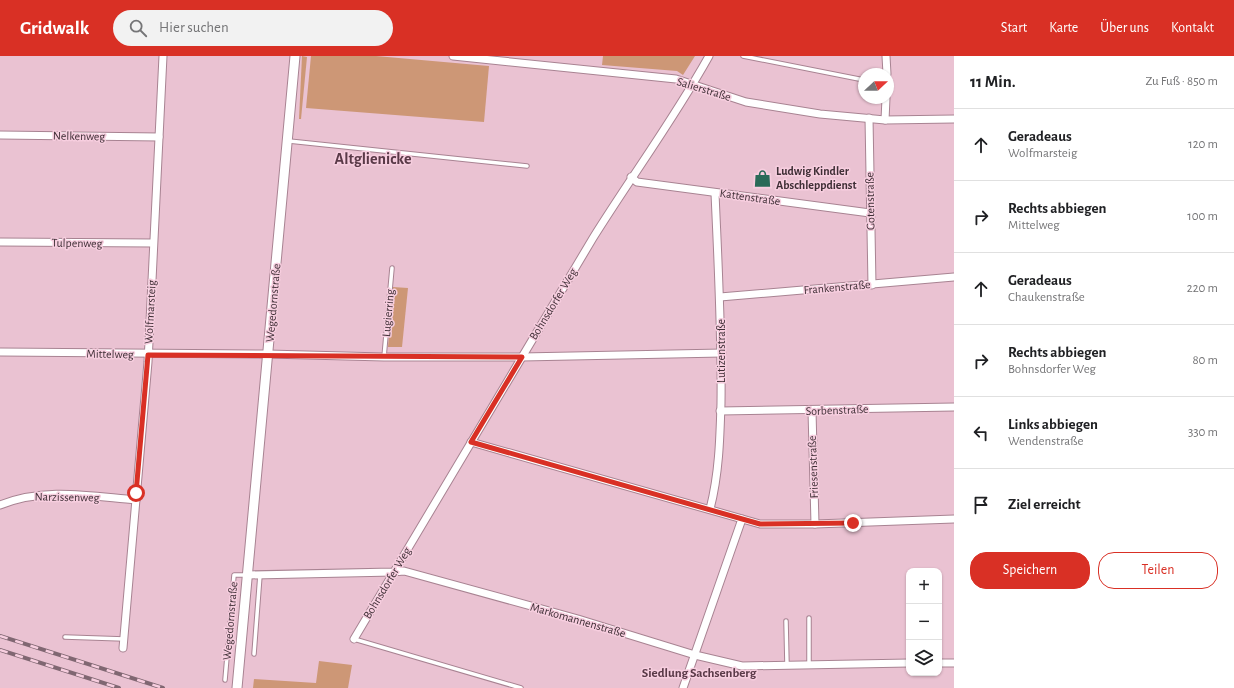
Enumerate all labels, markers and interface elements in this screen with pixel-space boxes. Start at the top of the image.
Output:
search box [113,10,393,46]
icon: search [127,17,149,39]
text: Gridwalk [20,19,89,38]
text: Hier suchen [159,20,229,35]
text: Start [1001,21,1027,35]
text: Karte [1049,21,1078,35]
text: Über uns [1100,21,1149,35]
text: Kontakt [1171,21,1214,35]
north arrow [858,68,894,104]
text: 11 Min. [970,73,1016,90]
street label: Salierstraße [675,75,733,103]
text: Zu Fuß · 850 m [1145,75,1218,88]
text: Geradeaus [1008,129,1072,144]
street label: Nelkenweg [53,130,105,142]
icon: ahead [970,134,992,156]
text: 120 m [1188,138,1218,151]
text: Wolfmarsteig [1008,147,1077,160]
district label: Altglienicke [334,151,412,167]
place label: Ludwig Kindler Abschleppdienst [776,165,857,191]
shop icon: Ludwig Kindler Abschleppdienst [753,168,773,188]
street label: Gotenstraße [863,172,877,230]
street label: Kattenstraße [719,187,781,207]
text: Rechts abbiegen [1008,201,1106,216]
icon: right [970,206,992,228]
text: 100 m [1187,210,1218,223]
text: Mittelweg [1008,219,1059,232]
street label: Tulpenweg [51,237,103,249]
street label: Wegedornstraße [264,263,282,343]
street label: Bohnsdorfer Weg [527,266,579,342]
text: Geradeaus [1008,273,1072,288]
street label: Frankenstraße [803,278,871,296]
icon: ahead [970,278,992,300]
street label: Wolfmarsteig [142,280,158,344]
text: 220 m [1187,282,1218,295]
street label: Lugierring [380,288,396,337]
text: Chaukenstraße [1008,291,1085,304]
street label: Lutizenstraße [715,319,727,383]
text: Rechts abbiegen [1008,345,1106,360]
street label: Mittelweg [86,348,134,360]
icon: right [970,350,992,372]
text: 80 m [1192,354,1218,367]
text: Bohnsdorfer Weg [1008,363,1096,376]
street label: Sorbenstraße [805,403,869,417]
text: Links abbiegen [1008,417,1098,432]
icon: left [970,422,992,444]
text: 330 m [1188,426,1218,439]
street label: Friesenstraße [806,435,820,499]
text: Wendenstraße [1008,435,1083,448]
route start [127,484,145,502]
street label: Narzissenweg [35,490,100,504]
icon: arrive [970,494,992,516]
text: Ziel erreicht [1008,497,1081,512]
route end [844,514,862,532]
street label: Bohnsdorfer Weg [361,545,413,621]
button: Speichern [970,552,1090,589]
button: Teilen [1098,552,1218,589]
map controls [906,568,942,676]
button: + [906,568,942,604]
street label: Wegedornstraße [221,581,239,661]
street label: Markomannenstraße [529,601,627,639]
button: − [906,604,942,640]
button: layers [906,640,942,676]
district label: Siedlung Sachsenberg [642,667,757,680]

